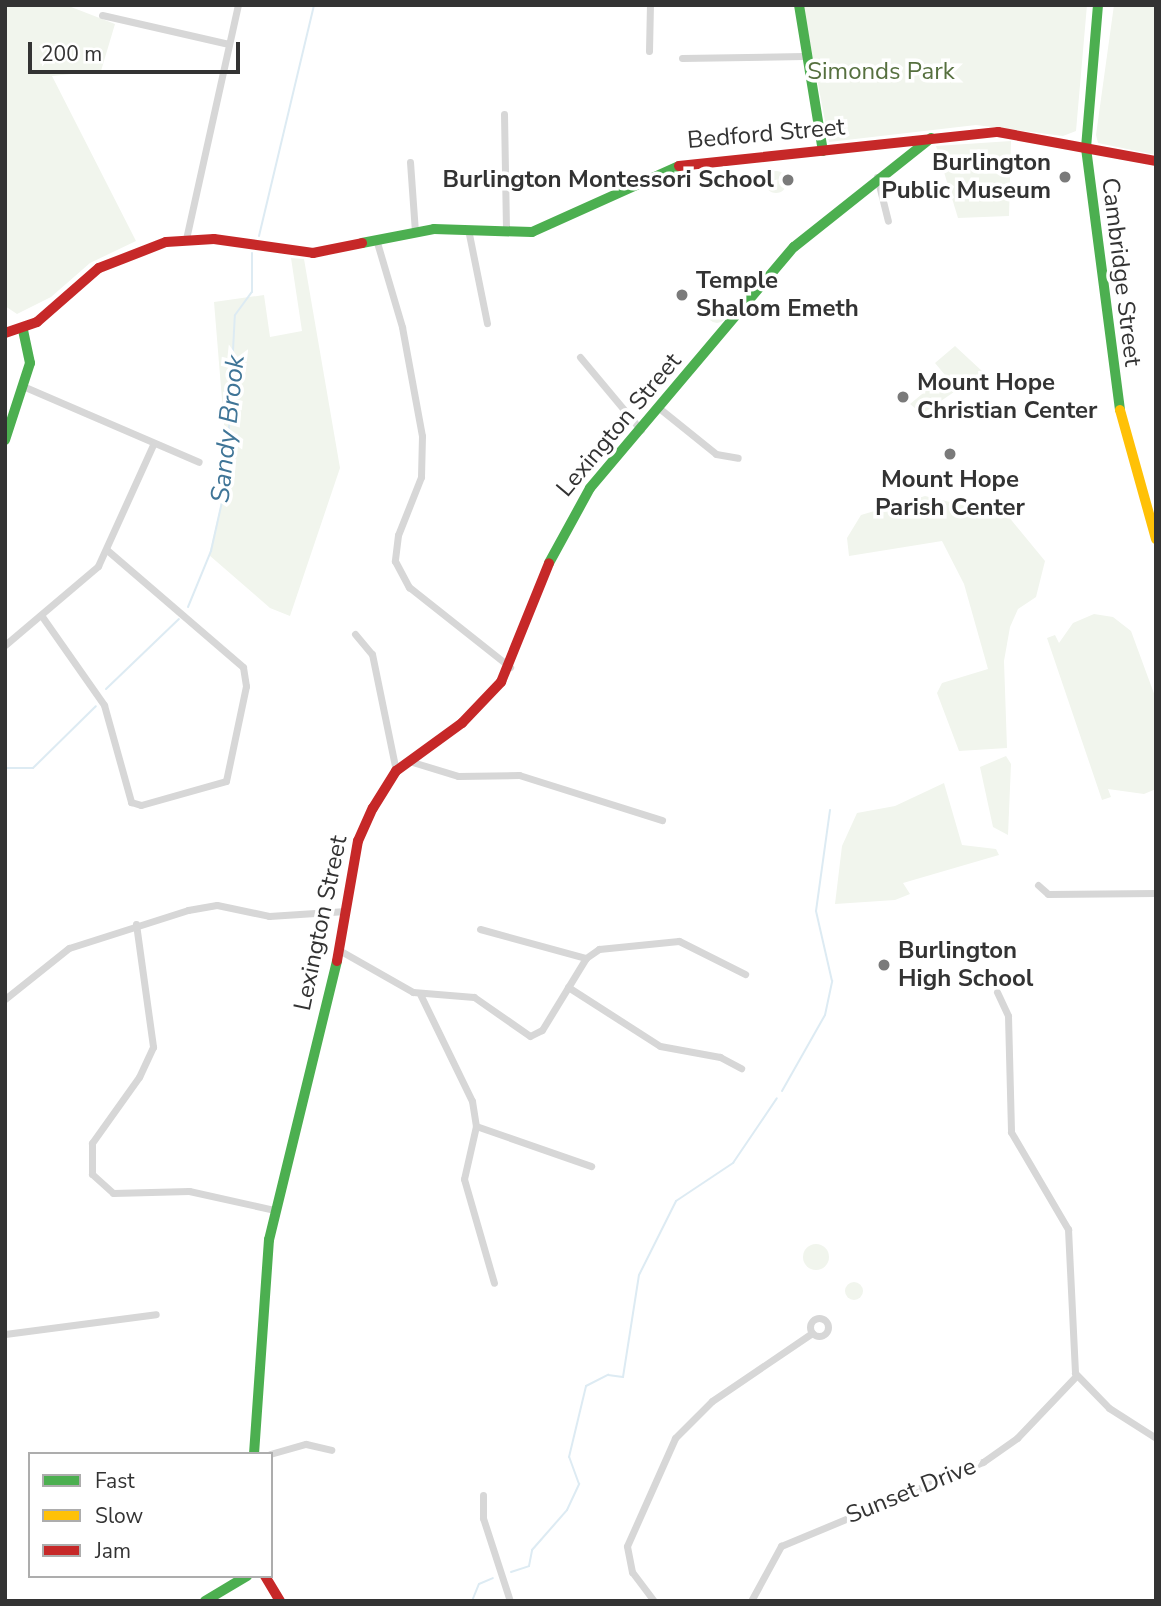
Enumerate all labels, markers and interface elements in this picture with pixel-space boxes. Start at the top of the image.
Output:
scale bar [32,28,243,72]
text: 200 m [41,40,102,68]
park label: Simonds Park [807,58,955,86]
street label: Bedford Street [686,113,846,155]
place label: Burlington Public Museum [881,149,1051,205]
place label: Burlington Montessori School [443,166,774,194]
marker: Burlington Public Museum [1057,169,1073,185]
marker: Burlington Montessori School [780,172,796,188]
street label: Cambridge Street [1095,176,1147,368]
place label: Temple Shalom Emeth [696,267,859,323]
marker: Temple Shalom Emeth [674,287,690,303]
street label: Lexington Street [551,347,687,503]
water label: Sandy Brook [205,354,251,504]
place label: Mount Hope Christian Center [917,369,1097,425]
marker: Mount Hope Christian Center [895,389,911,405]
marker: Mount Hope Parish Center [942,446,958,462]
place label: Mount Hope Parish Center [875,466,1025,522]
street label: Lexington Street [288,833,354,1013]
place label: Burlington High School [898,937,1034,993]
marker: Burlington High School [876,957,892,973]
legend [28,1452,273,1578]
street label: Sunset Drive [842,1452,980,1530]
text: Fast [95,1467,135,1495]
text: Slow [95,1502,143,1530]
text: Jam [95,1537,131,1565]

